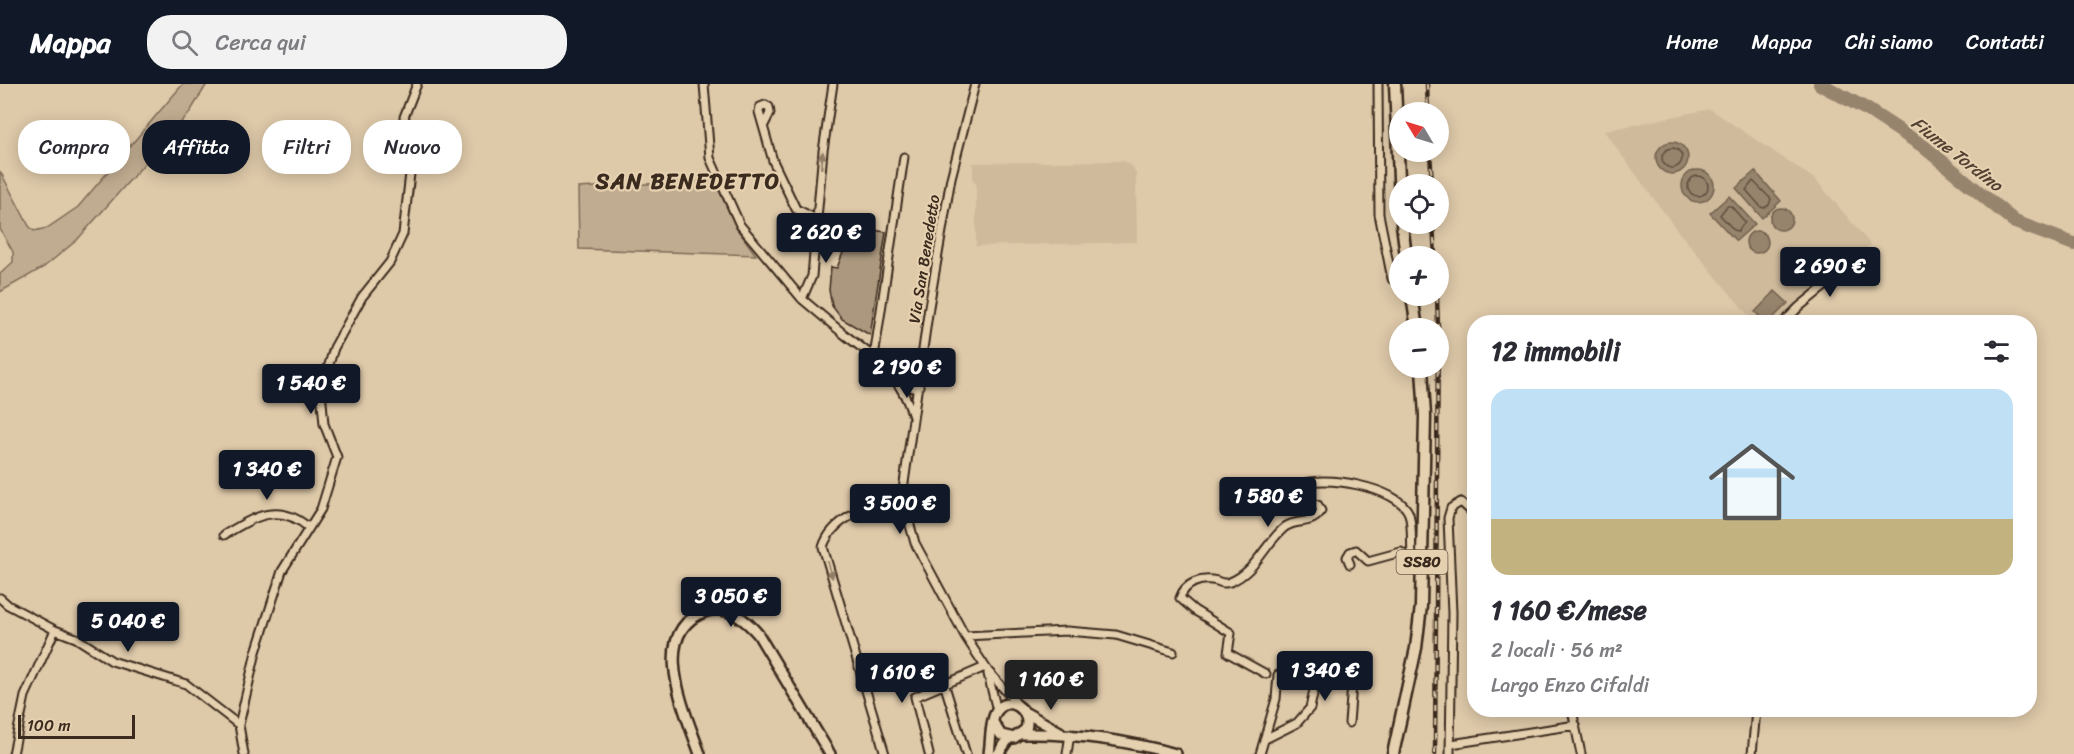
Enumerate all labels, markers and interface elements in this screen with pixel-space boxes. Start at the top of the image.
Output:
search box [147,15,567,69]
text: Mappa [30,18,111,67]
text: Cerca qui [216,23,306,62]
text: Home [1666,23,1718,61]
text: Mappa [1751,23,1812,61]
text: Chi siamo [1845,23,1933,61]
text: Contatti [1966,23,2044,61]
icon: search [168,26,201,59]
north arrow [1389,102,1449,162]
map controls [1389,102,1449,378]
water label: Fiume Tordino [1904,108,2011,201]
chip: Compra [18,120,130,174]
chip: Affitta [142,120,250,174]
chip: Filtri [262,120,351,174]
chip: Nuovo [363,120,462,174]
one-way arrow [817,151,827,170]
district label: SAN BENEDETTO [594,162,781,201]
button: locate [1389,174,1449,234]
street label: Via San Benedetto [900,193,948,325]
pin: 2 620 € [771,213,881,264]
text: 2 620 € [791,215,861,250]
button: + [1389,246,1449,306]
pin: 2 690 € [1775,247,1885,298]
text: 2 690 € [1794,249,1866,284]
button: − [1389,318,1449,378]
text: 12 immobili [1491,328,1620,374]
icon: filters [1980,335,2013,368]
pin: 2 190 € [852,348,962,399]
text: 2 190 € [873,350,941,385]
pin: 1 540 € [256,364,366,415]
text: 1 540 € [276,366,346,401]
icon: home [1698,428,1806,536]
pin: 1 340 € [212,450,322,501]
text: 1 340 € [233,452,301,487]
pin: 1 580 € [1213,477,1323,528]
text: 1 580 € [1233,479,1303,514]
pin: 3 500 € [845,484,955,535]
text: 3 500 € [864,486,936,521]
road number: SS80 [1396,550,1448,574]
one-way arrow [826,561,835,579]
pin: 3 050 € [676,577,786,628]
text: 3 050 € [695,579,767,614]
text: 1 160 €/mese [1491,587,1647,633]
pin: 5 040 € [73,602,183,653]
text: 5 040 € [91,604,165,639]
text: 2 locali · 56 m² [1491,633,1623,668]
pin: 1 340 € [1270,651,1380,702]
pin: 1 610 € [847,653,957,704]
text: 1 340 € [1291,653,1359,688]
text: 1 610 € [870,655,934,690]
pin: 1 160 € [996,660,1106,711]
text: 1 160 € [1019,662,1083,697]
text: Largo Enzo Cifaldi [1491,668,1649,703]
text: 100 m [27,711,71,740]
scale bar [18,712,135,740]

